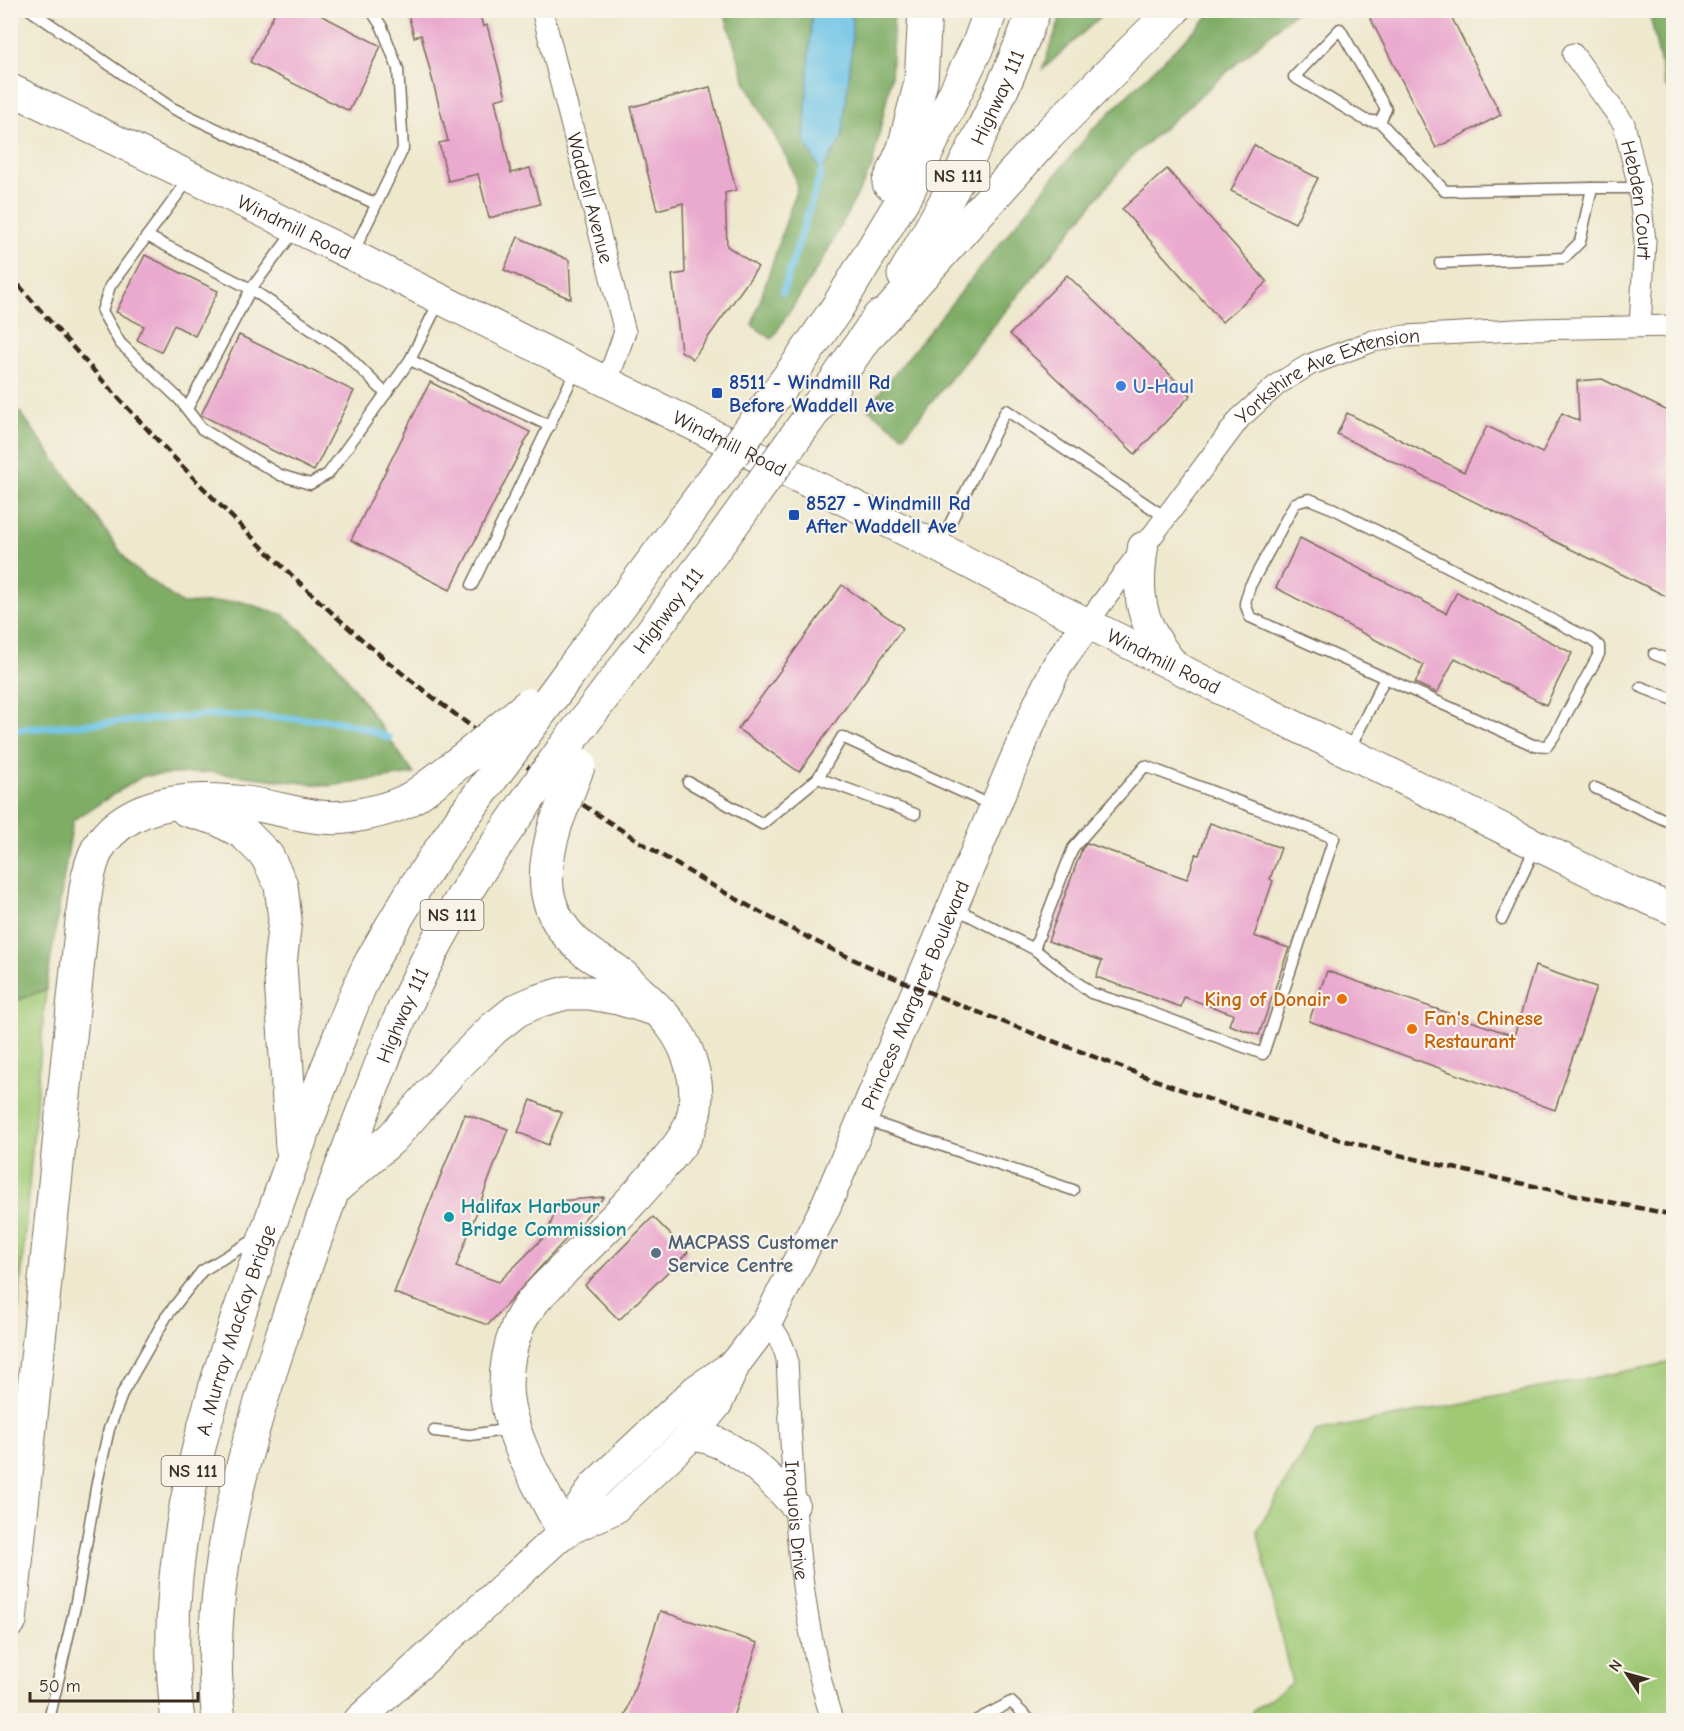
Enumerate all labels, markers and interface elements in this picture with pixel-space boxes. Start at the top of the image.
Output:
street label: Highway 111 [966,47,1029,149]
street label: Waddell Avenue [562,130,618,266]
street label: Hebden Court [1616,138,1656,261]
road number: NS 111 [926,161,990,191]
street label: Windmill Road [234,190,355,265]
street label: Yorkshire Ave Extension [1231,324,1420,429]
place label: 8511 - Windmill Rd Before Waddell Ave [729,371,894,417]
place label: U-Haul [1133,375,1194,398]
marker: U-Haul [1114,379,1128,393]
marker: 8511 - Windmill Rd Before Waddell Ave [710,386,724,400]
street label: Windmill Road [669,406,790,481]
place label: 8527 - Windmill Rd After Waddell Ave [806,492,971,538]
marker: 8527 - Windmill Rd After Waddell Ave [787,508,801,522]
street label: Highway 111 [629,563,708,658]
street label: Windmill Road [1103,624,1224,699]
street label: Princess Margaret Boulevard [857,877,974,1114]
road number: NS 111 [420,900,484,930]
street label: Highway 111 [372,964,434,1066]
place label: King of Donair [1204,988,1330,1011]
marker: King of Donair [1335,992,1349,1006]
place label: Fan's Chinese Restaurant [1424,1007,1543,1053]
marker: Fan's Chinese Restaurant [1405,1022,1419,1036]
place label: Halifax Harbour Bridge Commission [461,1195,627,1241]
marker: Halifax Harbour Bridge Commission [442,1210,456,1224]
street label: A. Murray MacKay Bridge [192,1222,281,1438]
place label: MACPASS Customer Service Centre [668,1231,838,1277]
marker: MACPASS Customer Service Centre [649,1246,663,1260]
road number: NS 111 [162,1456,224,1486]
street label: Iroquois Drive [780,1460,813,1581]
north arrow [1597,1644,1657,1704]
text: N [1605,1656,1626,1675]
scale bar [30,1665,198,1703]
text: 50 m [39,1676,81,1697]

